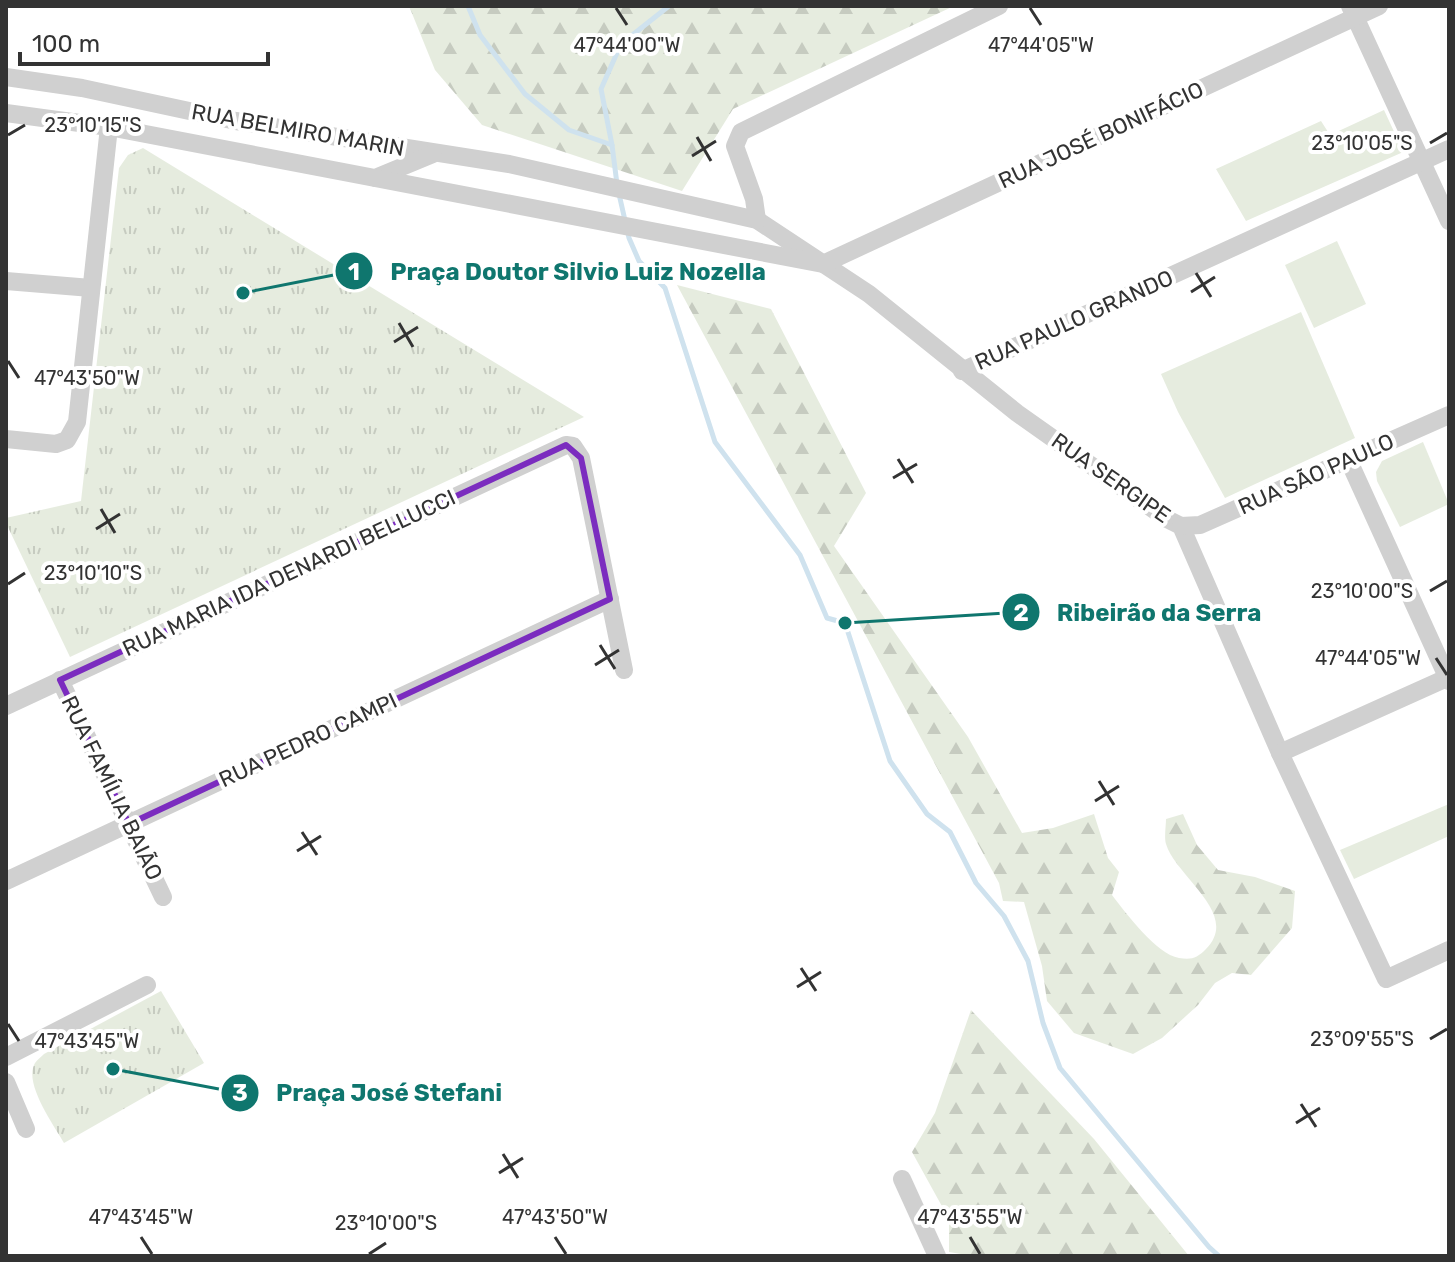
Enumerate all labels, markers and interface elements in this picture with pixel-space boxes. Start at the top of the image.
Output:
scale bar [20,16,268,66]
text: 100 m [32,30,100,58]
text: 47°44'00"W [574,33,680,57]
text: 47°44'05"W [988,33,1094,57]
street label: RUA JOSÉ BONIFÁCIO [994,76,1208,194]
street label: RUA BELMIRO MARIN [190,98,406,162]
text: 23°10'15"S [44,113,142,137]
text: 23°10'05"S [1311,131,1413,155]
callout: Praça Doutor Silvio Luiz Nozella [334,247,782,295]
text: 1 [348,258,360,286]
text: Praça Doutor Silvio Luiz Nozella [390,258,766,286]
street label: RUA PAULO GRANDO [971,264,1177,376]
text: 47°43'50"W [34,366,140,390]
street label: RUA SERGIPE [1046,427,1176,529]
street label: RUA SÃO PAULO [1234,428,1398,520]
street label: RUA MARIA IDA DENARDI BELLUCCI [118,484,460,662]
text: 23°10'10"S [44,561,142,585]
text: 23°10'00"S [1311,579,1413,603]
callout: Ribeirão da Serra [1001,588,1277,636]
text: 2 [1013,599,1029,627]
text: Ribeirão da Serra [1057,599,1261,627]
text: 47°44'05"W [1315,646,1421,670]
street label: RUA PEDRO CAMPI [215,687,401,793]
street label: RUA FAMÍLIA BAIÃO [56,691,168,885]
text: 23°09'55"S [1310,1027,1414,1051]
text: 47°43'45"W [35,1029,139,1053]
callout: Praça José Stefani [220,1069,518,1117]
text: 3 [232,1079,248,1107]
text: Praça José Stefani [276,1079,502,1107]
text: 47°43'45"W [89,1205,193,1229]
text: 47°43'50"W [502,1205,608,1229]
text: 47°43'55"W [917,1205,1023,1229]
text: 23°10'00"S [335,1211,437,1235]

